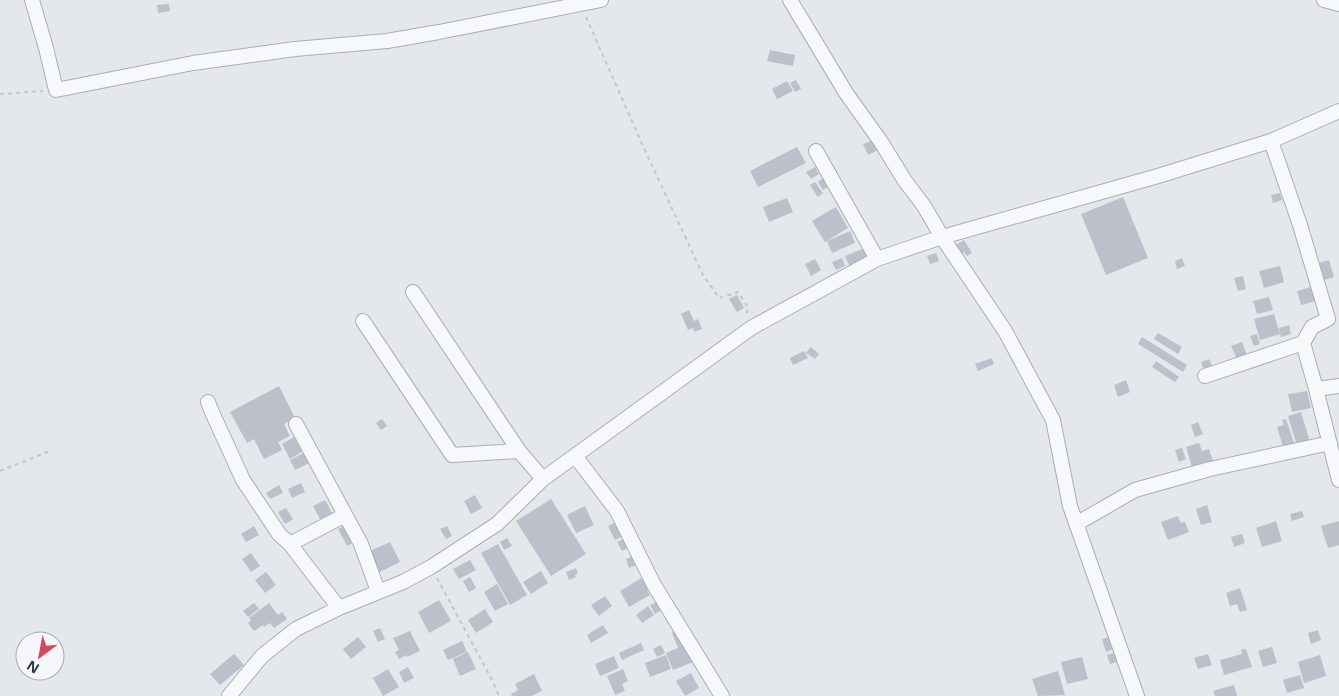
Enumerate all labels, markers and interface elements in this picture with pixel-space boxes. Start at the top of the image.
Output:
north arrow [15,631,65,681]
text: N [23,656,43,679]

